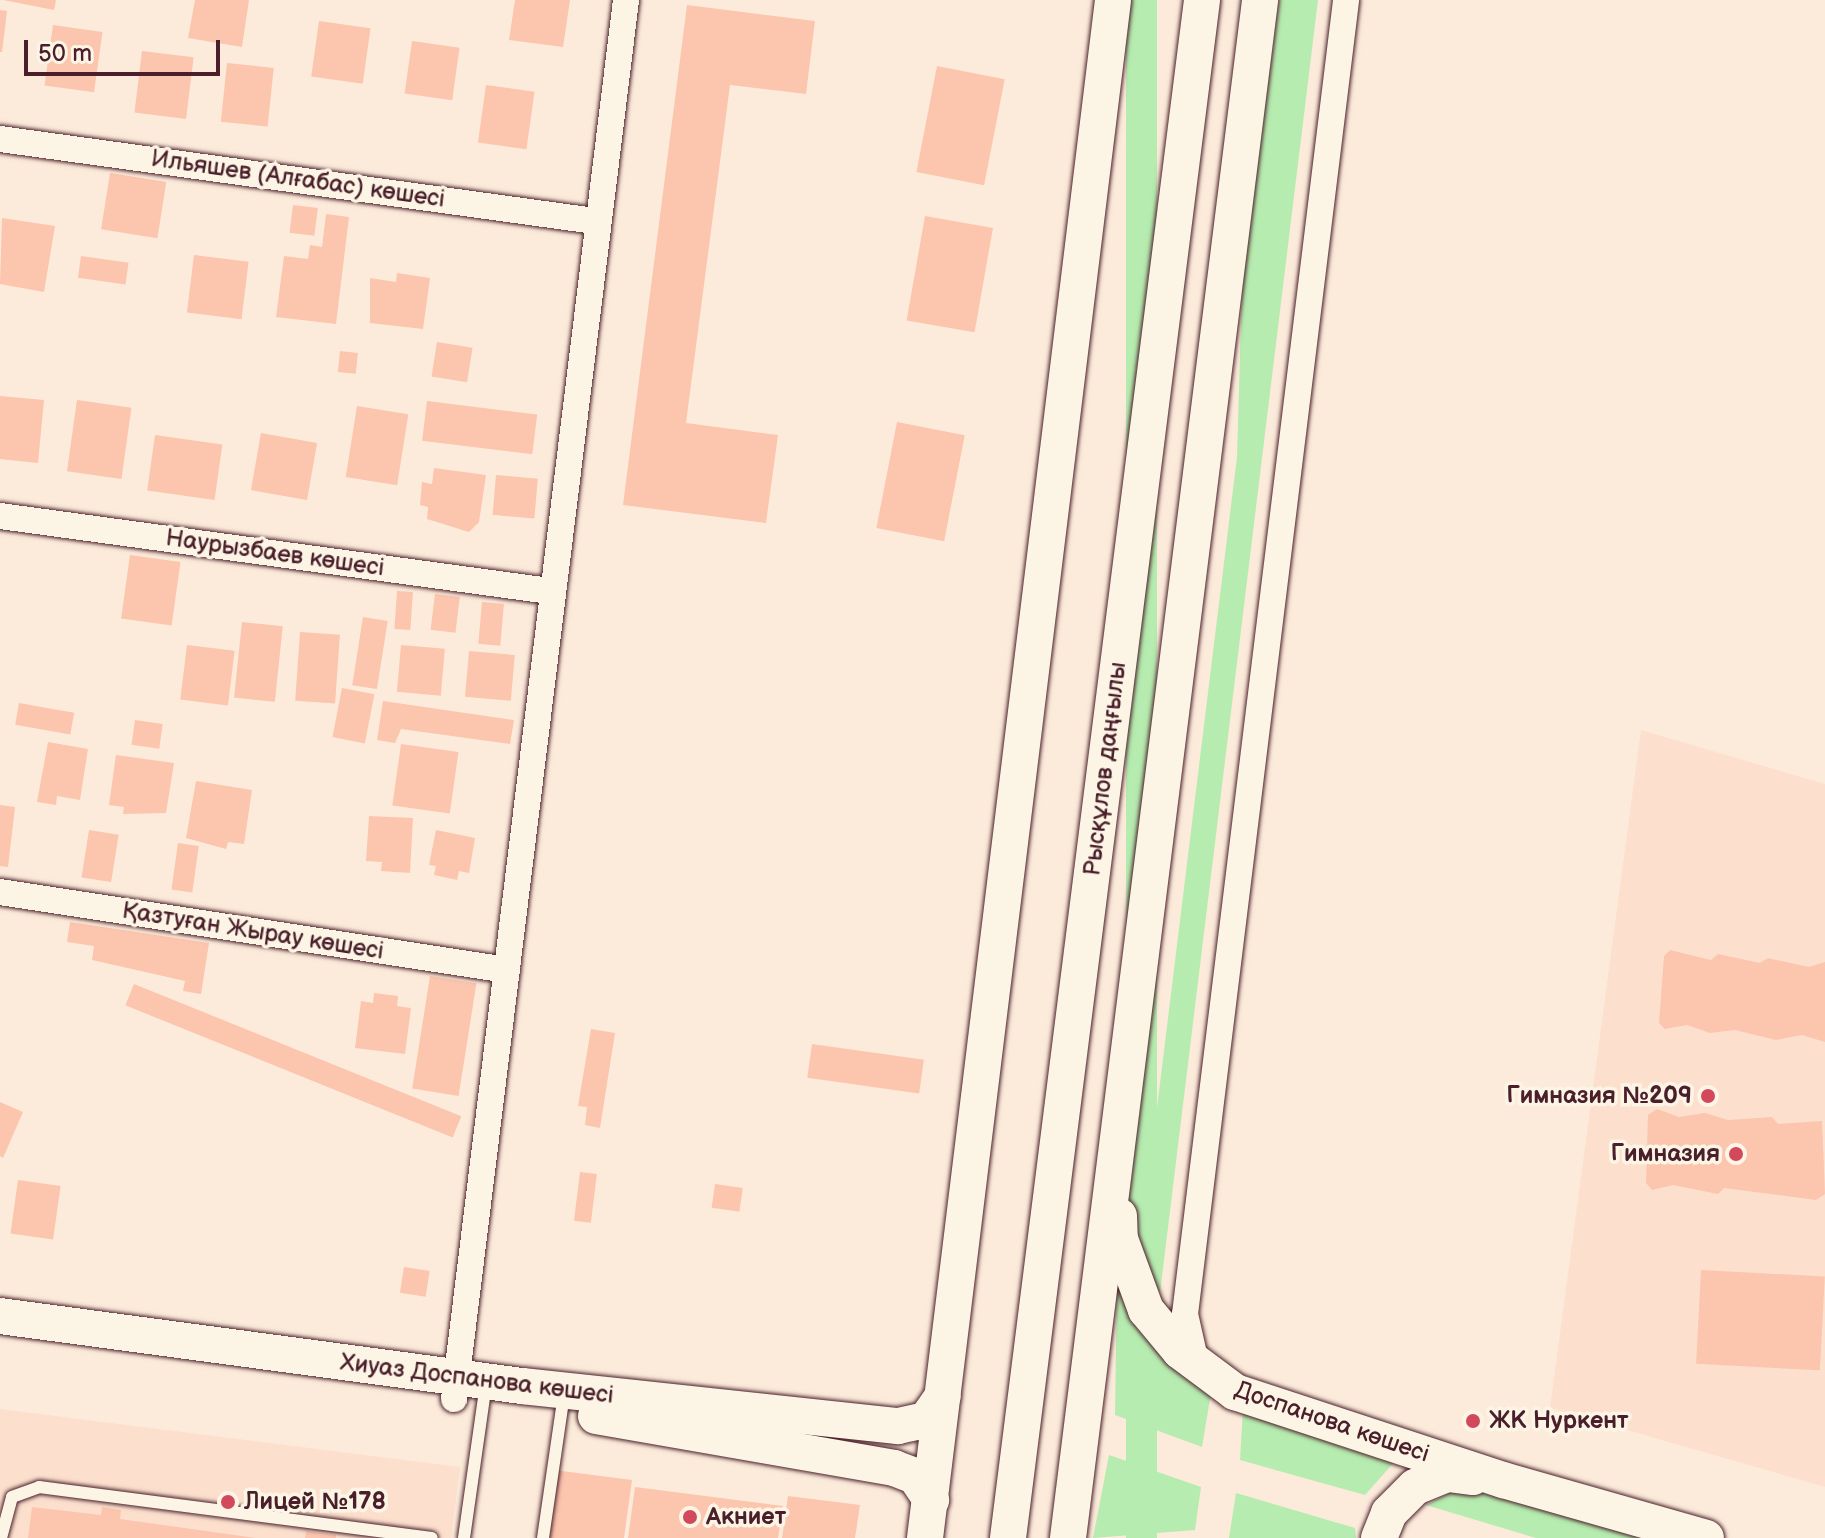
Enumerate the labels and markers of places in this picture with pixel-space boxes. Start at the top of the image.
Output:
place label: Гимназия №209 [1506,1082,1692,1110]
marker: Гимназия №209 [1699,1087,1717,1105]
place label: Гимназия [1610,1140,1720,1168]
marker: Гимназия [1727,1145,1745,1163]
place label: ЖК Нуркент [1489,1407,1628,1435]
marker: ЖК Нуркент [1464,1412,1482,1430]
place label: Лицей №178 [244,1488,386,1516]
marker: Лицей №178 [219,1493,237,1511]
place label: Акниет [706,1503,786,1531]
marker: Акниет [681,1508,699,1526]

